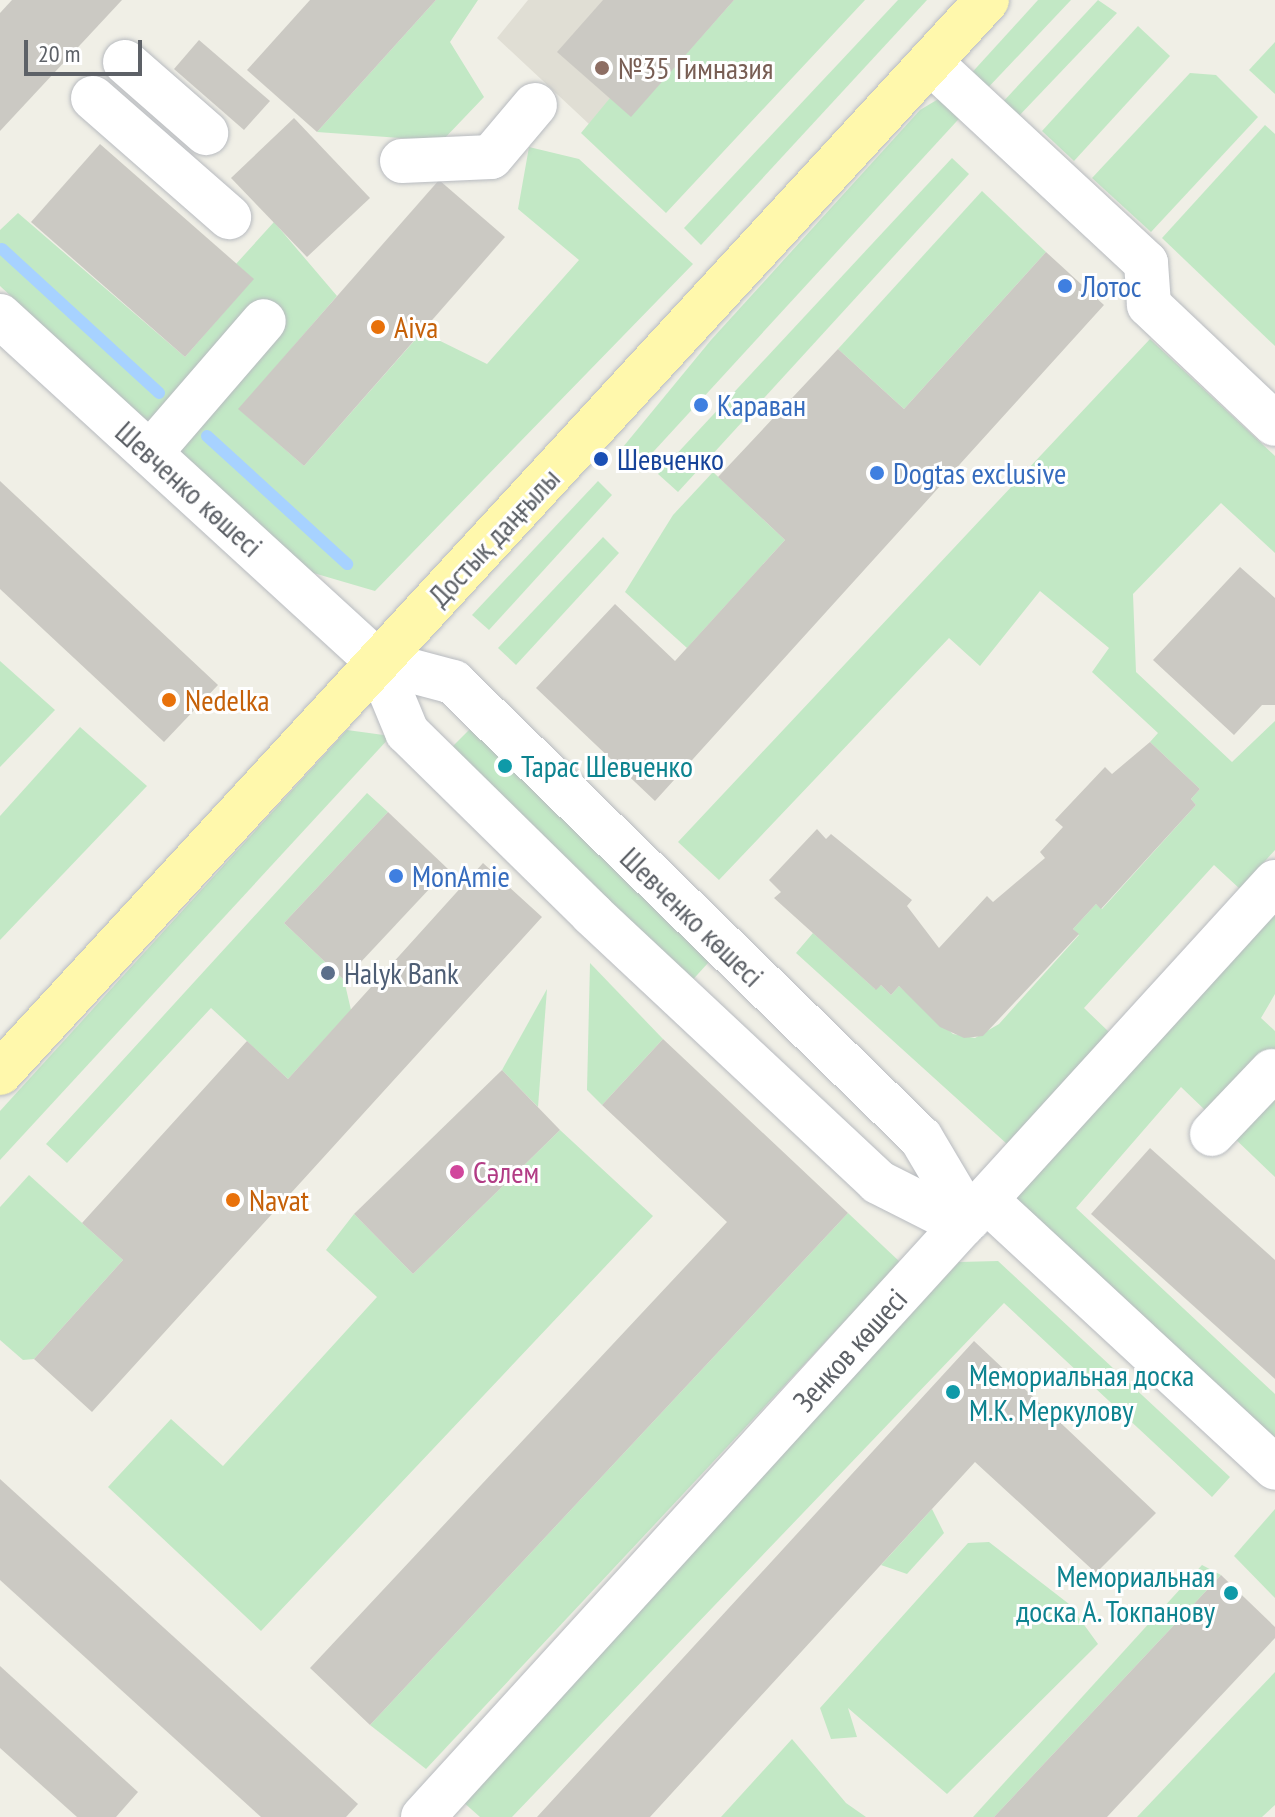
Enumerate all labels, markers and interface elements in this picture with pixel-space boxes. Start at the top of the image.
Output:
scale bar [28,24,146,74]
text: 20 m [38,38,80,69]
place label: №35 Гимназия [618,50,773,86]
marker: №35 Гимназия [593,59,611,77]
place label: Лотос [1081,268,1142,304]
marker: Лотос [1056,277,1074,295]
place label: Aiva [394,309,438,345]
marker: Aiva [369,318,387,336]
place label: Караван [717,387,806,423]
marker: Караван [692,396,710,414]
street label: Шевченко көшесі [108,414,270,564]
place label: Шевченко [617,441,724,477]
marker: Шевченко [592,450,610,468]
place label: Dogtas exclusive [893,455,1066,491]
street label: Достық даңғылы [421,460,567,614]
marker: Dogtas exclusive [868,464,886,482]
place label: Nedelka [185,682,270,718]
marker: Nedelka [160,691,178,709]
place label: Тарас Шевченко [521,748,693,784]
marker: Тарас Шевченко [496,757,514,775]
street label: Шевченко көшесі [613,840,771,994]
place label: MonAmie [412,858,510,894]
marker: MonAmie [387,867,405,885]
place label: Halyk Bank [344,955,459,991]
marker: Halyk Bank [319,964,337,982]
place label: Сәлем [473,1154,539,1190]
marker: Сәлем [448,1163,466,1181]
place label: Navat [249,1182,309,1218]
marker: Navat [224,1191,242,1209]
street label: Зенков көшесі [786,1281,914,1419]
place label: Мемориальная доска М.К. Меркулову [969,1357,1194,1428]
marker: Мемориальная доска М.К. Меркулову [944,1383,962,1401]
place label: Мемориальная доска А. Токпанову [1013,1558,1215,1628]
marker: Мемориальная доска А. Токпанову [1222,1584,1240,1602]

